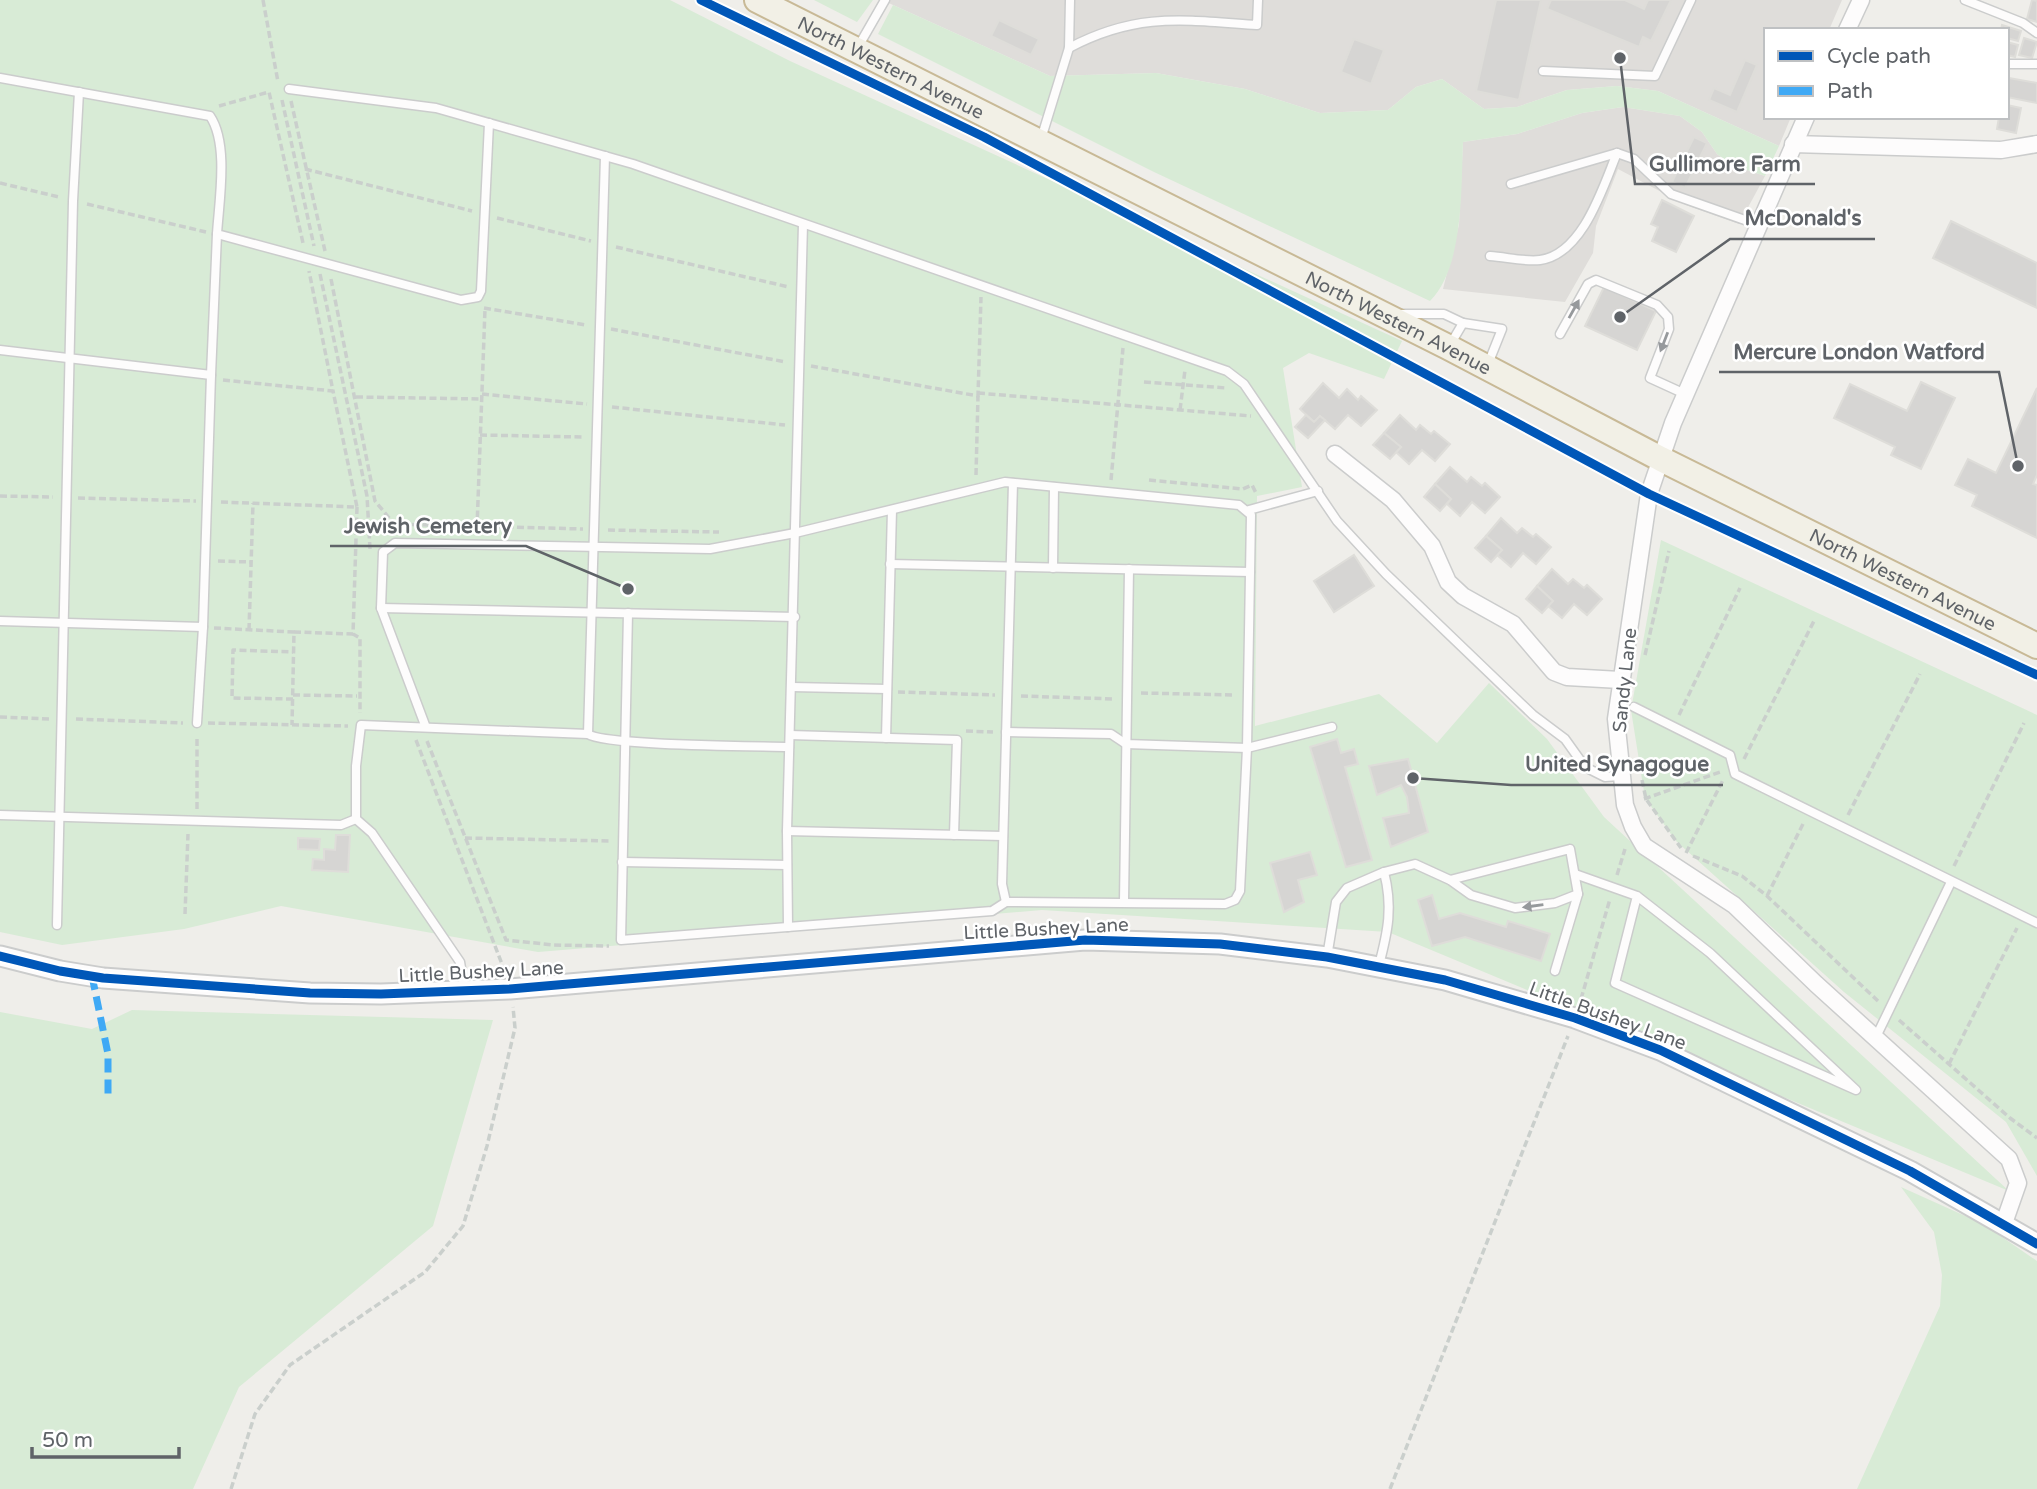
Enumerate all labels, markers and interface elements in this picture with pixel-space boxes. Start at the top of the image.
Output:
street label: North Western Avenue [794,12,987,124]
legend [1764,28,2009,119]
text: Cycle path [1827,44,1931,69]
text: Path [1827,79,1873,104]
callout: Gullimore Farm [1635,142,1815,184]
text: Gullimore Farm [1649,152,1801,177]
callout: McDonald's [1730,197,1875,239]
text: McDonald's [1744,206,1862,231]
street label: North Western Avenue [1301,267,1495,380]
one-way arrow [1568,299,1580,319]
callout: Mercure London Watford [1719,330,1999,372]
one-way arrow [1658,331,1669,352]
text: Mercure London Watford [1733,340,1985,365]
callout: Jewish Cemetery [330,504,526,546]
text: Jewish Cemetery [343,514,513,539]
street label: North Western Avenue [1805,525,1999,636]
street label: Sandy Lane [1609,627,1641,733]
callout: United Synagogue [1511,743,1723,785]
text: United Synagogue [1525,752,1709,777]
one-way arrow [1522,901,1544,912]
street label: Little Bushey Lane [963,914,1129,944]
street label: Little Bushey Lane [398,957,564,987]
street label: Little Bushey Lane [1526,977,1689,1055]
scale bar [32,1416,178,1460]
text: 50 m [42,1428,93,1453]

